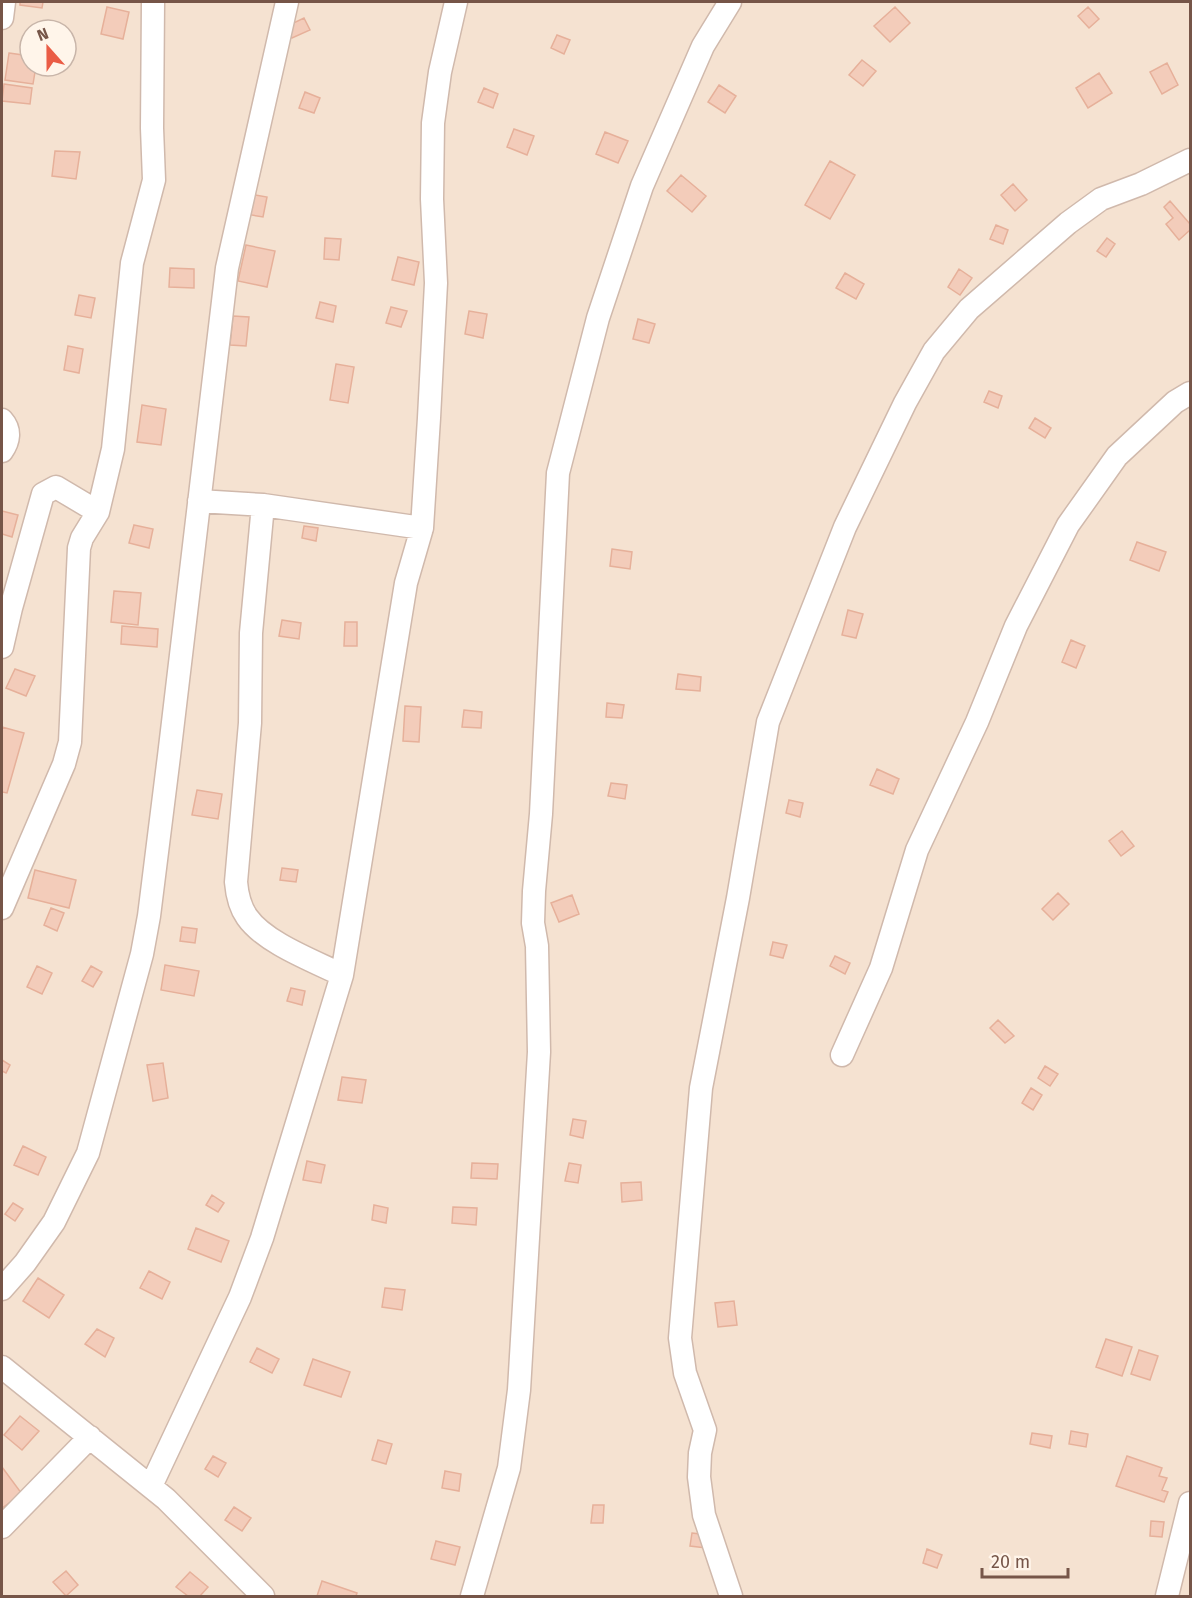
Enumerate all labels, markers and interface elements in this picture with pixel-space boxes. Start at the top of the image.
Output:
north arrow [18,18,78,78]
text: N [34,24,51,45]
scale bar [982,1541,1068,1579]
text: 20 m [991,1551,1030,1573]

